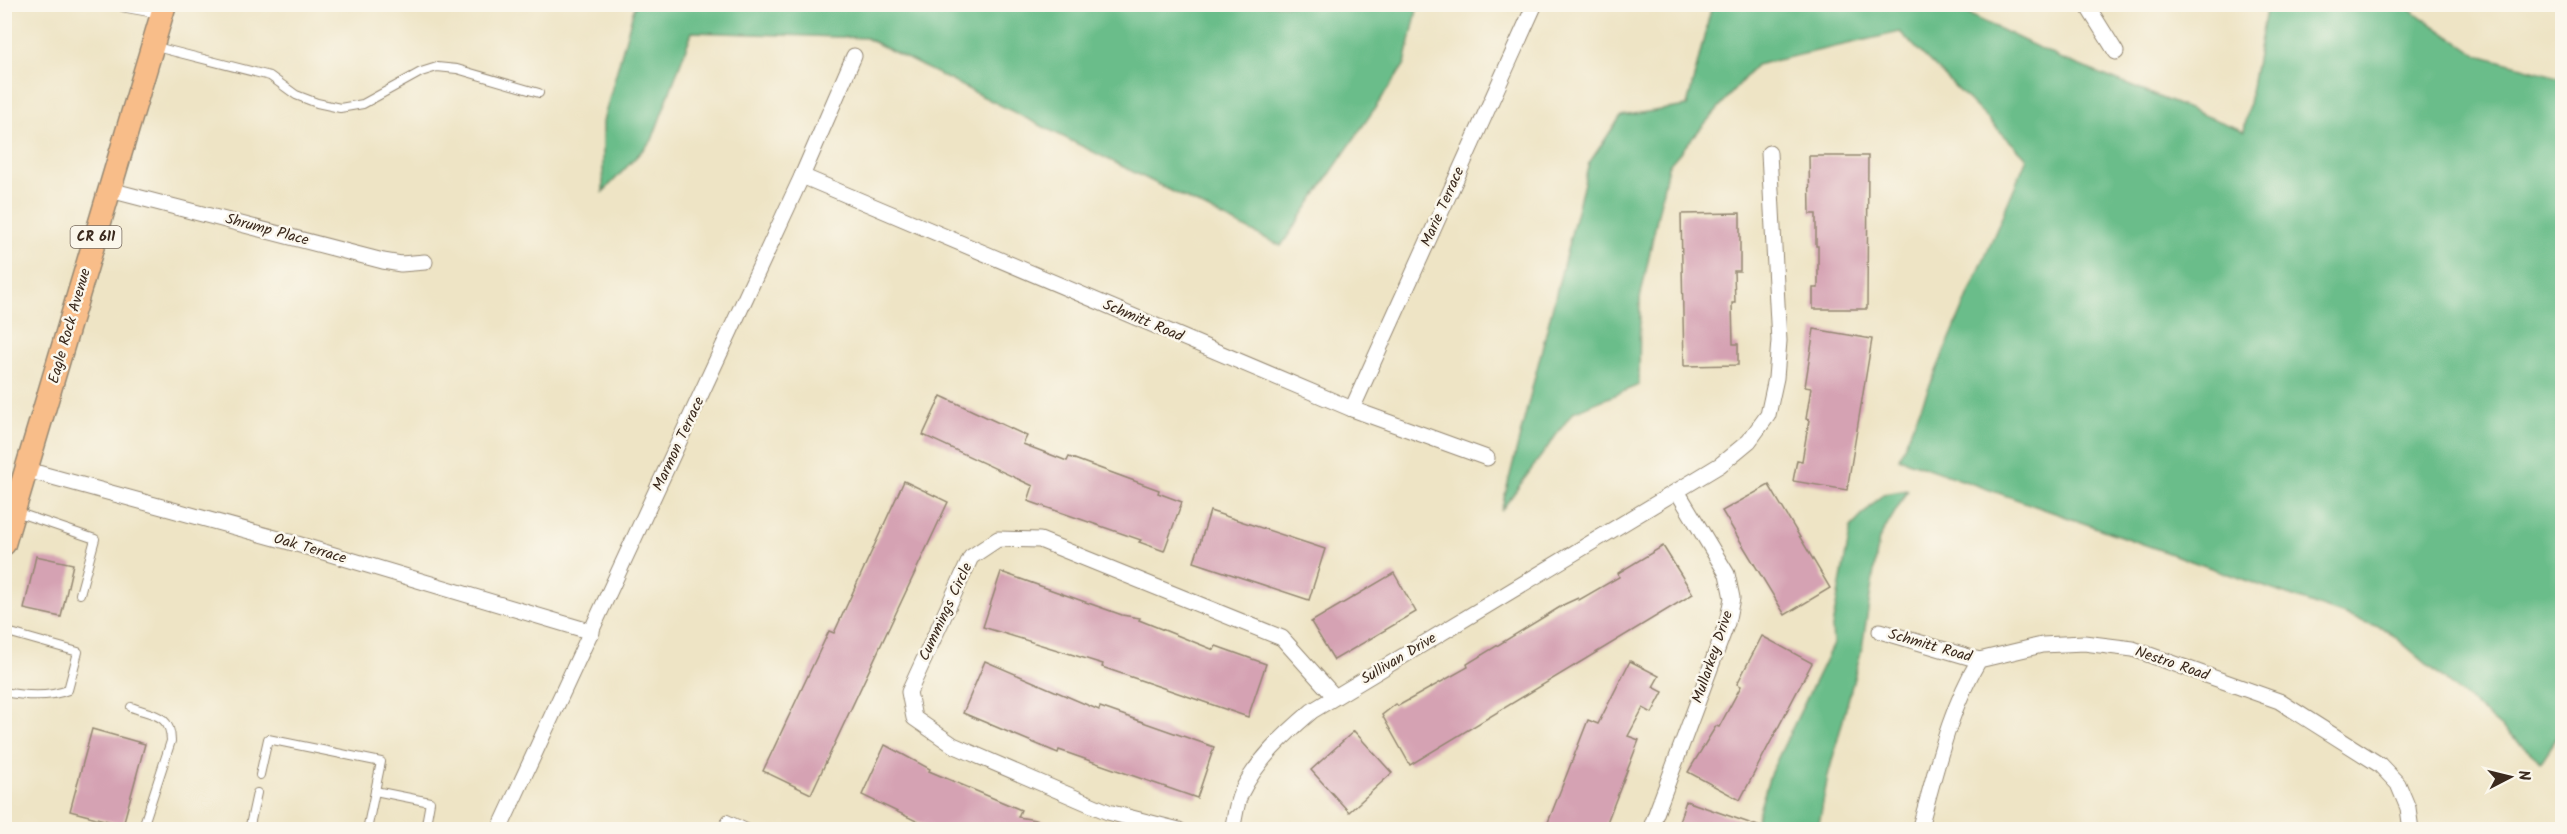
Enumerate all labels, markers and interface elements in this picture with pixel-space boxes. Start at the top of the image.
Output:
street label: Marie Terrace [1415,163,1471,251]
street label: Shrump Place [223,207,312,253]
road number: CR 611 [70,226,122,248]
street label: Eagle Rock Avenue [42,265,98,386]
street label: Schmitt Road [1099,293,1188,349]
street label: Marmon Terrace [647,393,711,495]
street label: Oak Terrace [271,527,349,571]
street label: Cummings Circle [913,559,979,665]
street label: Mullarkey Drive [1686,607,1740,707]
street label: Schmitt Road [1885,623,1975,670]
street label: Sullivan Drive [1356,627,1442,691]
street label: Nestro Road [2132,640,2213,688]
north arrow [2480,747,2540,807]
text: N [2510,769,2536,782]

